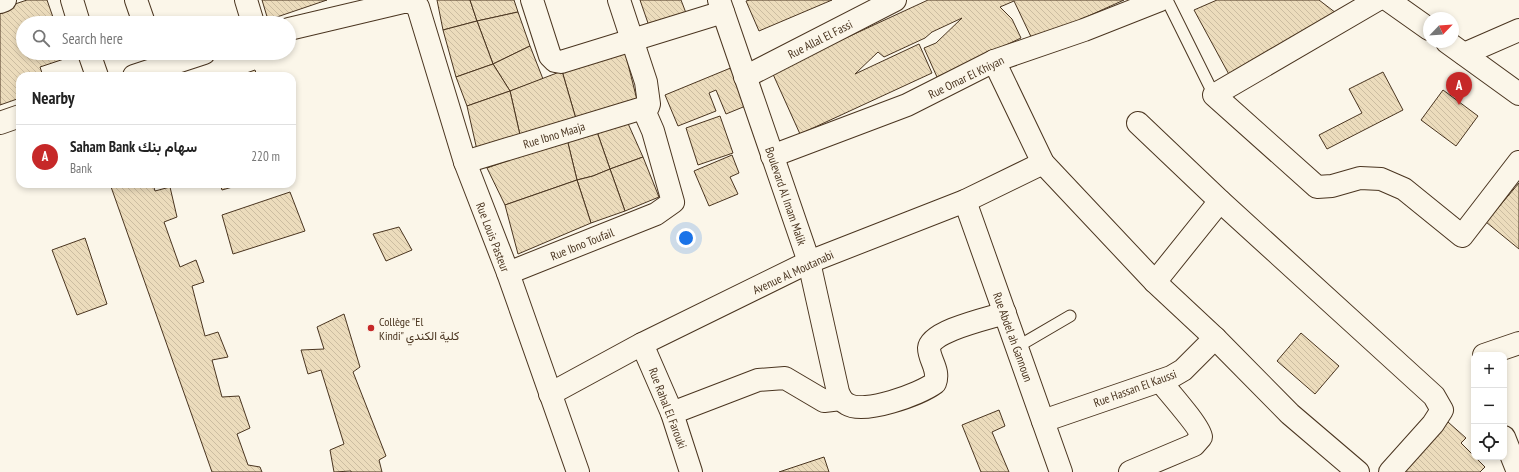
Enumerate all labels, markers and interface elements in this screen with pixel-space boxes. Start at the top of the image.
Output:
north arrow [1423,12,1459,48]
search box [16,16,296,60]
street label: Rue Allal El Fassi [785,16,855,62]
icon: search [30,27,52,49]
text: Search here [62,29,123,48]
street label: Rue Omar El Khiyan [926,52,1006,102]
pin: A [1446,72,1472,105]
text: Nearby [32,87,75,109]
street label: Rue Ibno Maaja [521,118,587,152]
text: Saham Bank سهام بنك [70,137,197,156]
street label: Boulevard Al Imam Malik [762,145,810,247]
text: A [42,148,48,165]
text: 220 m [251,148,280,165]
text: Bank [70,160,92,177]
street label: Rue Louis Pasteur [473,200,513,274]
street label: Rue Ibno Toufail [548,224,616,263]
your location [676,228,696,248]
street label: Avenue Al Moutanabi [750,247,836,297]
street label: Rue Abdel ah Gannoun [990,290,1036,384]
place label: Collège "El Kindi" كلية الكندي [379,314,459,346]
marker: Collège "El Kindi" كلية الكندي [366,323,376,333]
map controls [1471,352,1507,460]
button: + [1471,352,1507,388]
street label: Rue Rahal El Farouki [646,365,690,451]
street label: Rue Hassan El Kaussi [1091,366,1179,410]
button: − [1471,388,1507,424]
button: locate [1471,424,1507,460]

